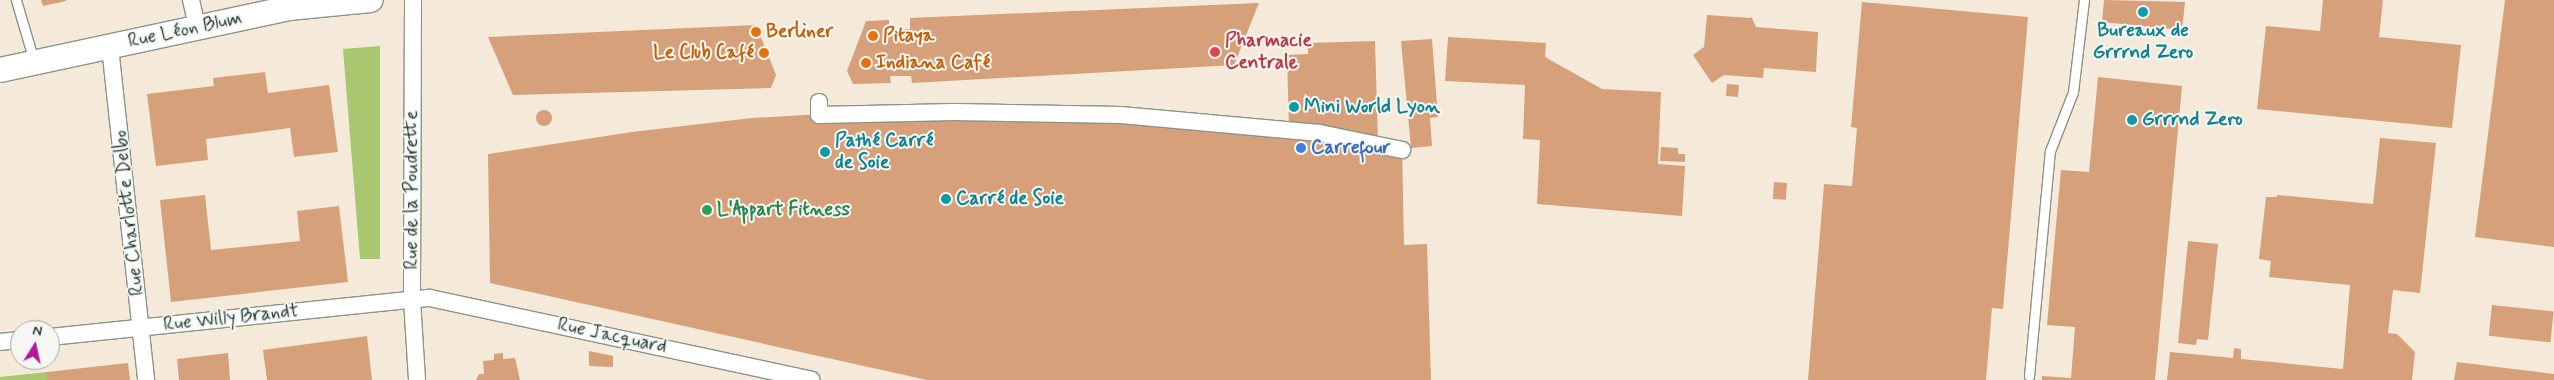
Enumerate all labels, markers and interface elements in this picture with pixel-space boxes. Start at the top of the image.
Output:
street label: Rue Léon Blum [123,6,247,54]
marker: Bureaux de Grrrnd Zero [2137,6,2149,18]
place label: Bureaux de Grrrnd Zero [2093,20,2193,64]
place label: Berliner [766,21,833,43]
place label: Pitaya [883,25,934,47]
marker: Berliner [750,26,762,38]
marker: Pitaya [867,30,879,42]
place label: Pharmacie Centrale [1225,30,1312,74]
place label: Le Club Café [645,42,754,64]
marker: Pharmacie Centrale [1209,46,1221,58]
marker: Le Club Café [758,47,770,59]
place label: Indiana Café [876,52,991,74]
marker: Indiana Café [860,57,872,69]
place label: Mini World Lyon [1304,96,1440,118]
marker: Mini World Lyon [1288,101,1300,113]
place label: Grrrnd Zero [2142,109,2243,131]
street label: Rue de la Poudrette [401,113,423,267]
marker: Grrrnd Zero [2126,114,2138,126]
street label: Rue Charlotte Delbo [109,130,149,296]
place label: Pathé Carré de Soie [835,130,934,174]
place label: Carrefour [1311,137,1391,159]
marker: Carrefour [1295,142,1307,154]
marker: Pathé Carré de Soie [819,146,831,158]
place label: Carré de Soie [956,188,1065,210]
marker: Carré de Soie [940,193,952,205]
place label: L'Appart Fitness [717,199,850,221]
marker: L'Appart Fitness [701,204,713,216]
street label: Rue Willy Brandt [161,299,301,337]
street label: Rue Jacquard [556,314,668,358]
north arrow [10,320,60,370]
text: N [31,322,44,341]

